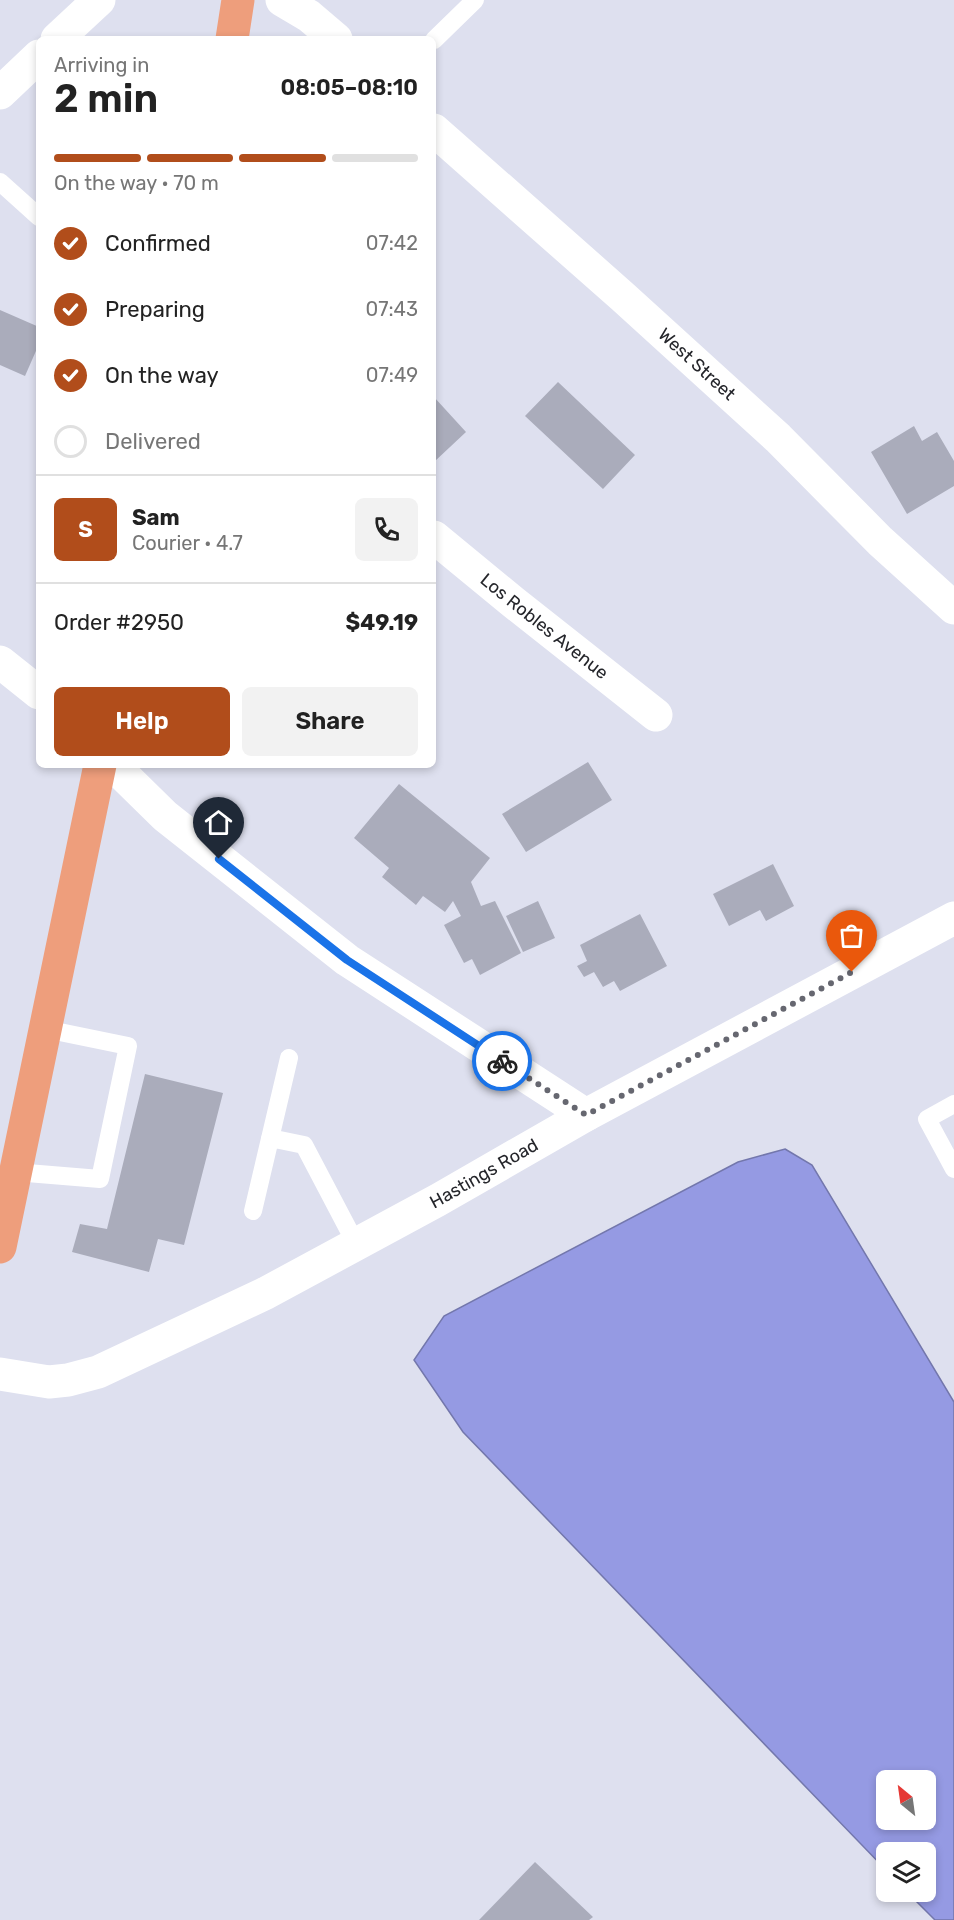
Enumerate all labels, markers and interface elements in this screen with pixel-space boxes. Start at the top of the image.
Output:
text: Arriving in [54,53,149,77]
text: 08:05–08:10 [280,74,418,101]
text: 2 min [54,76,158,122]
text: On the way · 70 m [54,171,219,195]
icon: check [54,227,87,260]
text: Confirmed [105,230,211,257]
text: 07:42 [366,231,418,255]
icon: check [54,293,87,326]
text: Preparing [105,296,205,323]
text: 07:43 [365,297,418,321]
street label: West Street [654,323,740,405]
icon: check [54,359,87,392]
text: On the way [105,362,219,389]
text: 07:49 [366,363,418,387]
text: Delivered [105,428,201,455]
button: phone [355,498,418,561]
text: Sam [132,504,180,531]
text: S [78,516,93,543]
text: Courier · 4.7 [132,531,243,555]
street label: Los Robles Avenue [476,569,613,684]
text: Order #2950 [54,609,184,636]
text: $49.19 [346,609,418,636]
button: Help [54,687,230,756]
button: Share [242,687,418,756]
pin [193,797,244,859]
icon: home [202,806,235,839]
pin [826,910,877,972]
icon: bag [835,919,868,952]
courier [472,1031,532,1091]
icon: bike [486,1045,519,1078]
street label: Hastings Road [426,1134,542,1213]
north arrow [876,1770,936,1830]
map controls [876,1770,936,1902]
button: layers [876,1842,936,1902]

